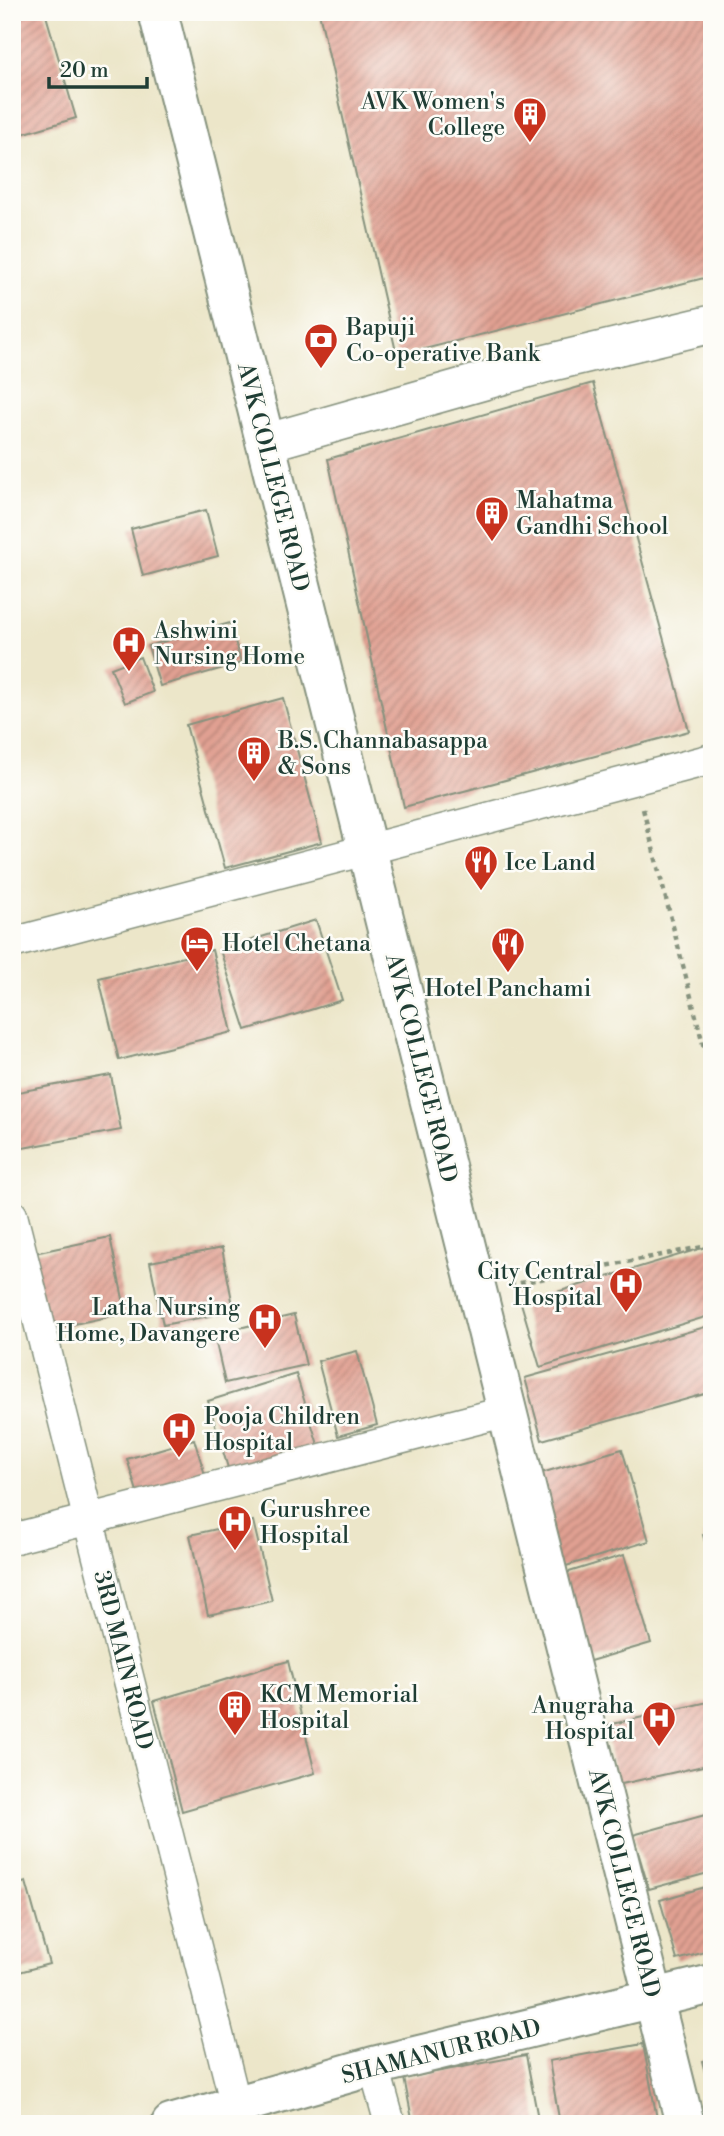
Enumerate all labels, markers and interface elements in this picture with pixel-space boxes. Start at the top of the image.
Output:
scale bar [49,46,147,90]
text: 20 m [60,58,109,84]
place label: AVK Women's College [360,88,505,142]
building icon: AVK Women's College [511,95,549,144]
place label: Bapuji Co-operative Bank [345,314,541,368]
bank icon: Bapuji Co-operative Bank [302,321,340,370]
street label: AVK COLLEGE ROAD [231,359,315,595]
place label: Mahatma Gandhi School [516,487,669,541]
building icon: Mahatma Gandhi School [473,494,511,543]
place label: Ashwini Nursing Home [153,617,305,671]
hospital icon: Ashwini Nursing Home [110,624,148,673]
place label: B.S. Channabasappa & Sons [277,727,488,781]
building icon: B.S. Channabasappa & Sons [235,734,273,783]
restaurant icon: Ice Land [462,843,500,892]
place label: Ice Land [505,849,595,877]
hotel icon: Hotel Chetana [178,924,216,973]
restaurant icon: Hotel Panchami [489,925,527,974]
place label: Hotel Chetana [222,930,371,958]
street label: AVK COLLEGE ROAD [379,950,463,1186]
place label: Hotel Panchami [425,975,591,1003]
place label: City Central Hospital [477,1258,602,1312]
hospital icon: City Central Hospital [607,1265,645,1314]
place label: Latha Nursing Home, Davangere [56,1294,240,1348]
hospital icon: Latha Nursing Home, Davangere [246,1301,284,1350]
place label: Pooja Children Hospital [204,1403,360,1457]
hospital icon: Pooja Children Hospital [160,1410,198,1459]
place label: Gurushree Hospital [260,1496,371,1550]
hospital icon: Gurushree Hospital [216,1503,254,1552]
street label: 3RD MAIN ROAD [87,1568,159,1753]
place label: KCM Memorial Hospital [260,1681,418,1735]
building icon: KCM Memorial Hospital [216,1688,254,1737]
place label: Anugraha Hospital [531,1692,634,1746]
hospital icon: Anugraha Hospital [640,1699,678,1748]
street label: AVK COLLEGE ROAD [582,1765,666,2001]
street label: SHAMANUR ROAD [339,2014,544,2090]

